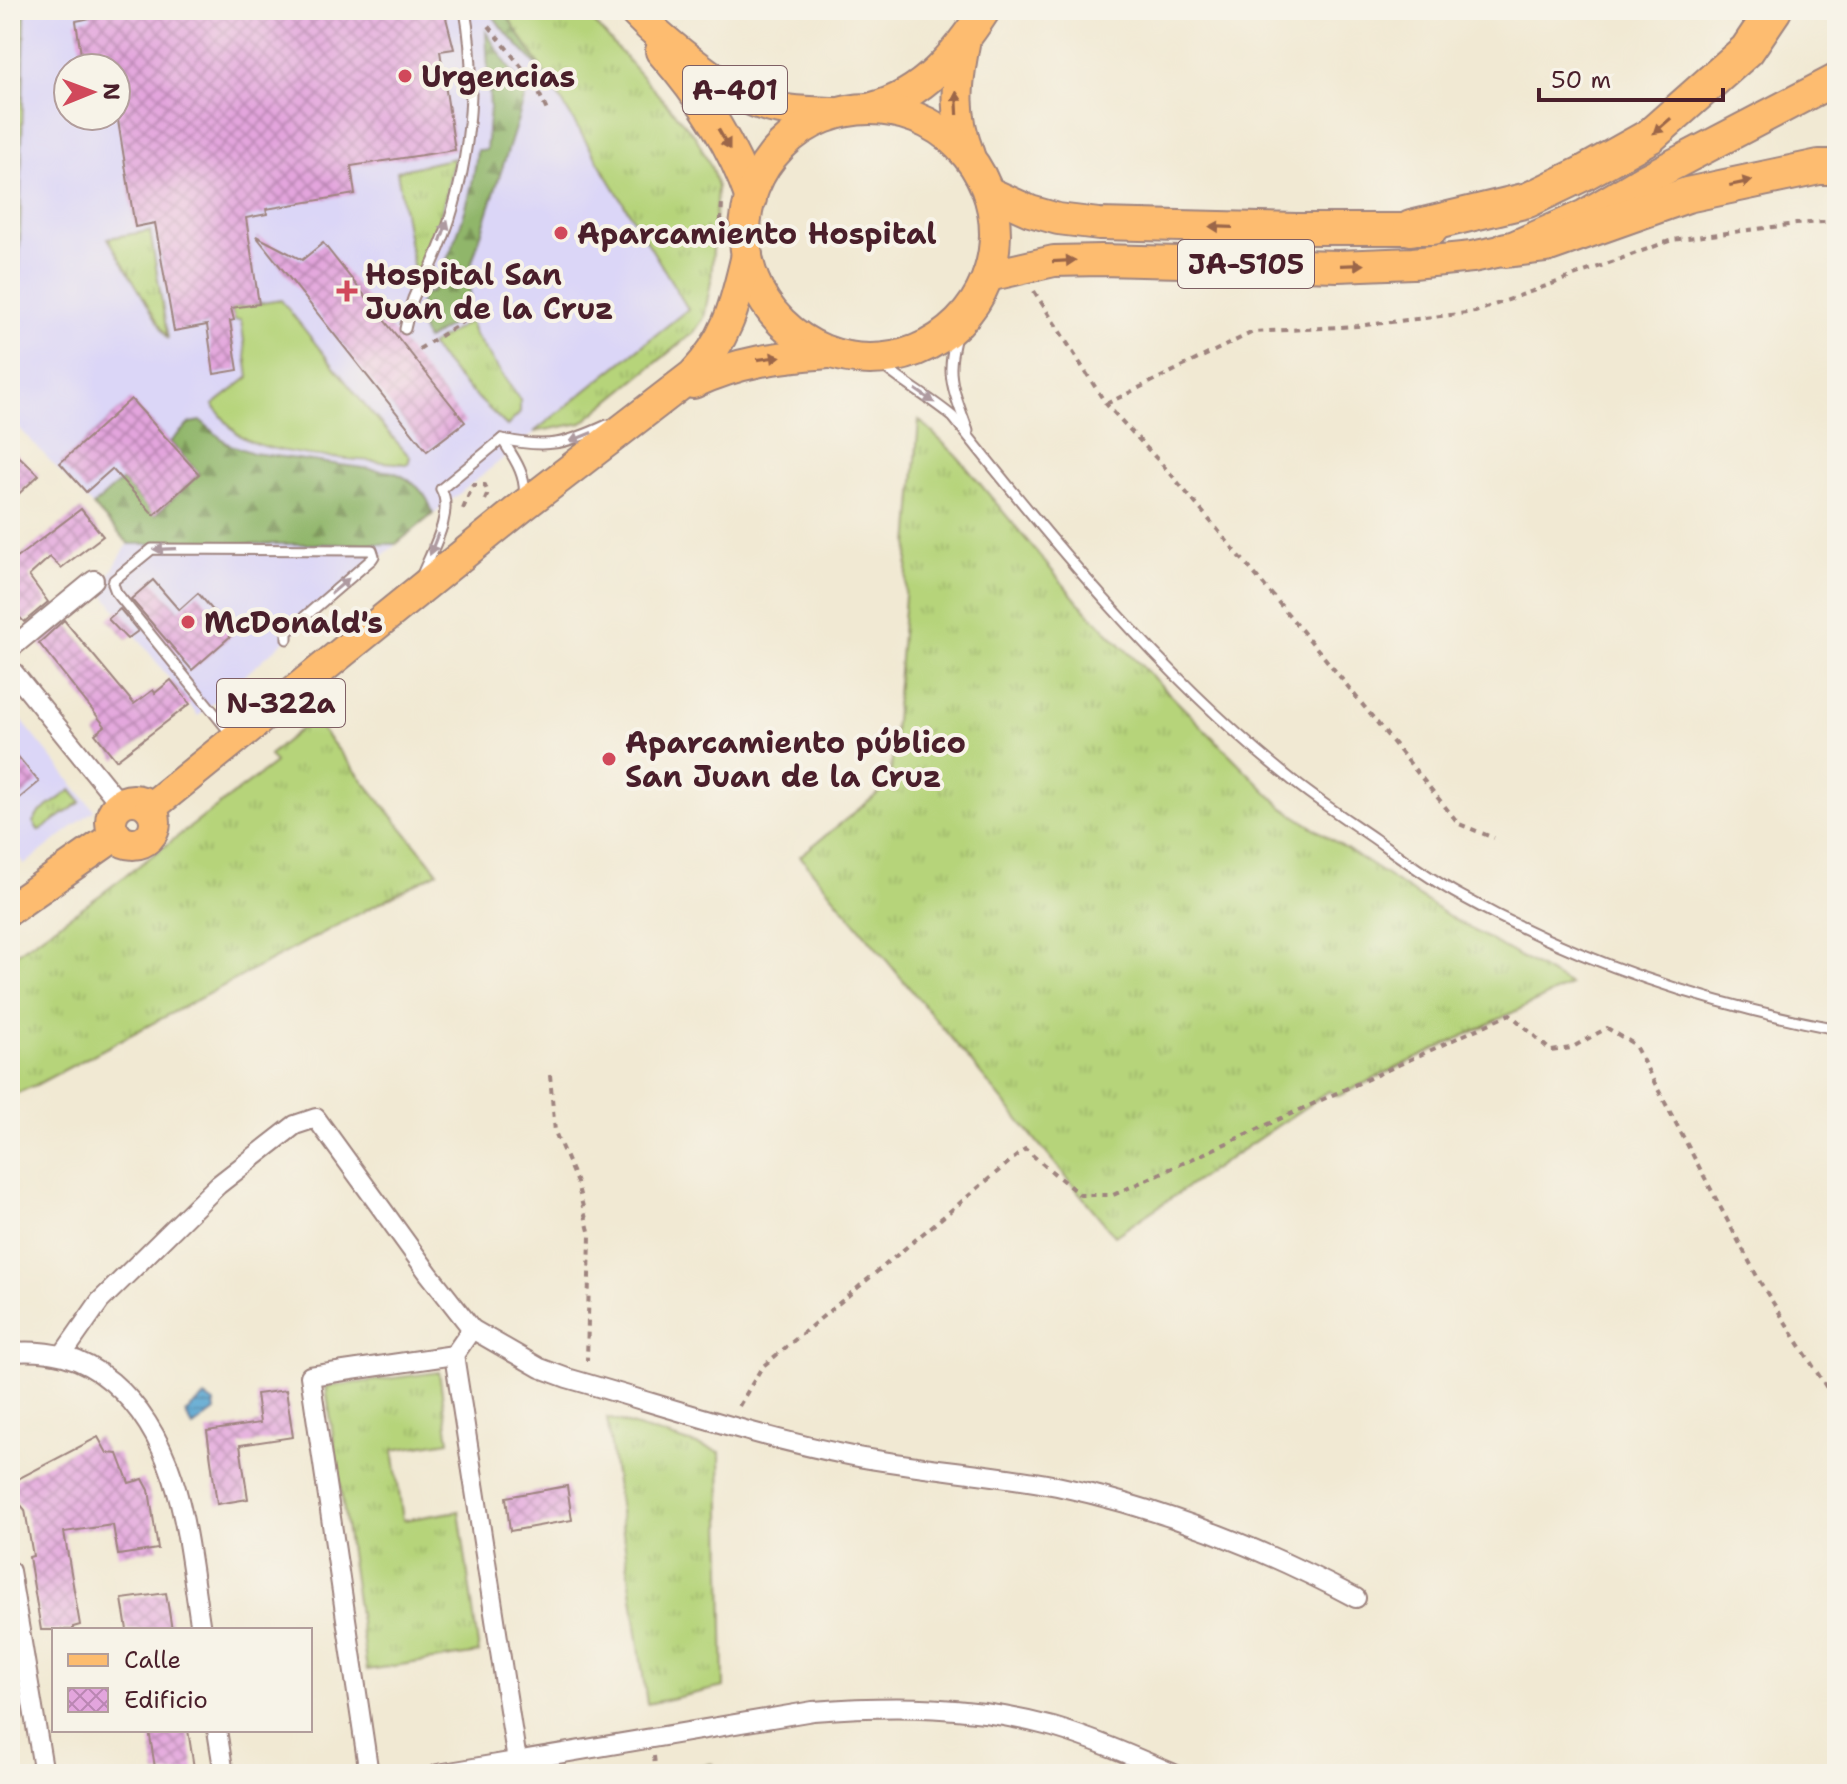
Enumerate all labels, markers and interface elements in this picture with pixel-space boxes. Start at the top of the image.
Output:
north arrow [52,52,132,132]
scale bar [1539,52,1723,102]
place label: Urgencias [421,56,575,97]
text: 50 m [1551,64,1611,96]
road number: A-401 [683,66,787,114]
marker: Urgencias [396,67,414,85]
text: N [97,83,126,101]
one-way arrow [951,90,964,115]
one-way arrow [1652,117,1672,134]
one-way arrow [717,127,731,150]
one-way arrow [1729,176,1754,189]
place label: Aparcamiento Hospital [577,213,937,254]
one-way arrow [439,219,451,243]
one-way arrow [1208,221,1233,233]
marker: Aparcamiento Hospital [552,224,570,242]
road number: JA-5105 [1178,240,1314,288]
place label: Hospital San Juan de la Cruz [365,254,614,329]
one-way arrow [1052,255,1077,268]
one-way arrow [1340,259,1365,272]
marker: Hospital San Juan de la Cruz [336,280,358,302]
one-way arrow [757,351,782,364]
one-way arrow [915,388,936,403]
one-way arrow [569,430,593,443]
one-way arrow [427,532,440,556]
one-way arrow [152,543,177,556]
one-way arrow [330,578,350,595]
place label: McDonald's [204,602,383,643]
marker: McDonald's [179,613,197,631]
road number: N-322a [217,679,345,727]
place label: Aparcamiento público San Juan de la Cruz [625,722,966,797]
marker: Aparcamiento público San Juan de la Cruz [600,750,618,768]
legend [52,1628,312,1732]
text: Calle [124,1644,181,1676]
text: Edificio [124,1684,208,1716]

